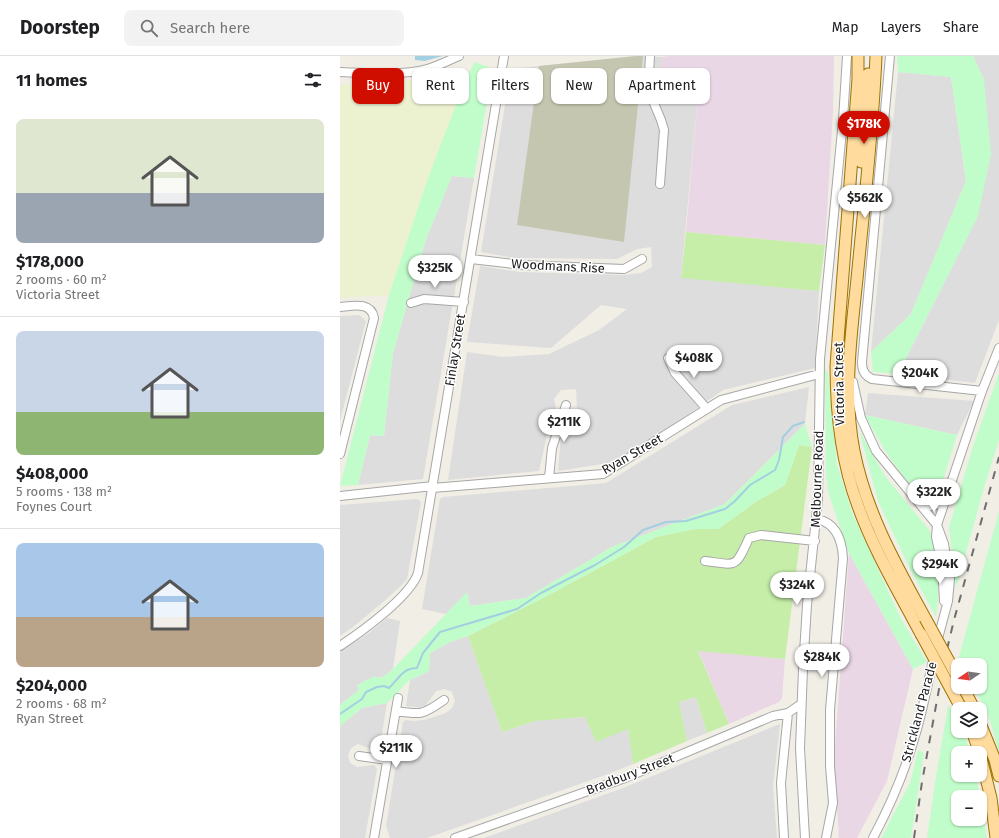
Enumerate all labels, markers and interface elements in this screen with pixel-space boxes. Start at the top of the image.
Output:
search box [124,10,404,46]
text: Doorstep [20,16,100,39]
icon: search [138,17,160,39]
text: Search here [170,19,250,37]
text: Map [832,19,858,36]
text: Layers [880,19,921,36]
text: Share [943,19,979,36]
chip: Buy [352,68,404,104]
chip: Rent [412,68,469,104]
chip: Filters [477,68,543,104]
chip: New [551,68,607,104]
chip: Apartment [615,68,710,104]
icon: filters [302,69,324,91]
text: 11 homes [16,70,87,91]
pin: $178K [836,111,892,145]
text: $178K [847,116,881,131]
icon: home [134,145,206,217]
pin: $562K [837,185,893,219]
text: $562K [847,190,883,205]
text: $178,000 [16,251,84,272]
pin: $325K [407,255,463,289]
street label: Woodmans Rise [511,256,605,276]
text: $325K [417,260,453,275]
text: 2 rooms · 60 m² [16,272,107,287]
text: Victoria Street [16,287,100,302]
street label: Finlay Street [442,313,468,387]
street label: Victoria Street [831,342,847,426]
pin: $408K [666,345,722,379]
text: $408K [675,350,713,365]
icon: home [134,357,206,429]
pin: $204K [892,360,948,394]
text: $204K [902,365,938,380]
pin: $211K [536,409,592,443]
text: $211K [547,414,581,429]
street label: Ryan Street [599,430,665,477]
street label: Melbourne Road [808,430,826,528]
text: $408,000 [16,463,88,484]
pin: $322K [906,479,962,513]
text: 5 rooms · 138 m² [16,484,112,499]
text: $322K [916,484,952,499]
text: Foynes Court [16,499,92,514]
pin: $294K [912,551,968,585]
text: $294K [922,556,958,571]
icon: home [134,569,206,641]
pin: $324K [769,572,825,606]
text: $324K [779,577,815,592]
pin: $284K [794,644,850,678]
text: $284K [804,649,840,664]
north arrow [951,658,987,694]
map controls [951,658,987,826]
street label: Strickland Parade [898,660,940,764]
text: $204,000 [16,675,87,696]
text: 2 rooms · 68 m² [16,696,107,711]
button: layers [951,702,987,738]
text: Ryan Street [16,711,83,726]
pin: $211K [368,735,424,769]
text: $211K [379,740,413,755]
button: + [951,746,987,782]
street label: Bradbury Street [584,750,676,798]
button: − [951,790,987,826]

